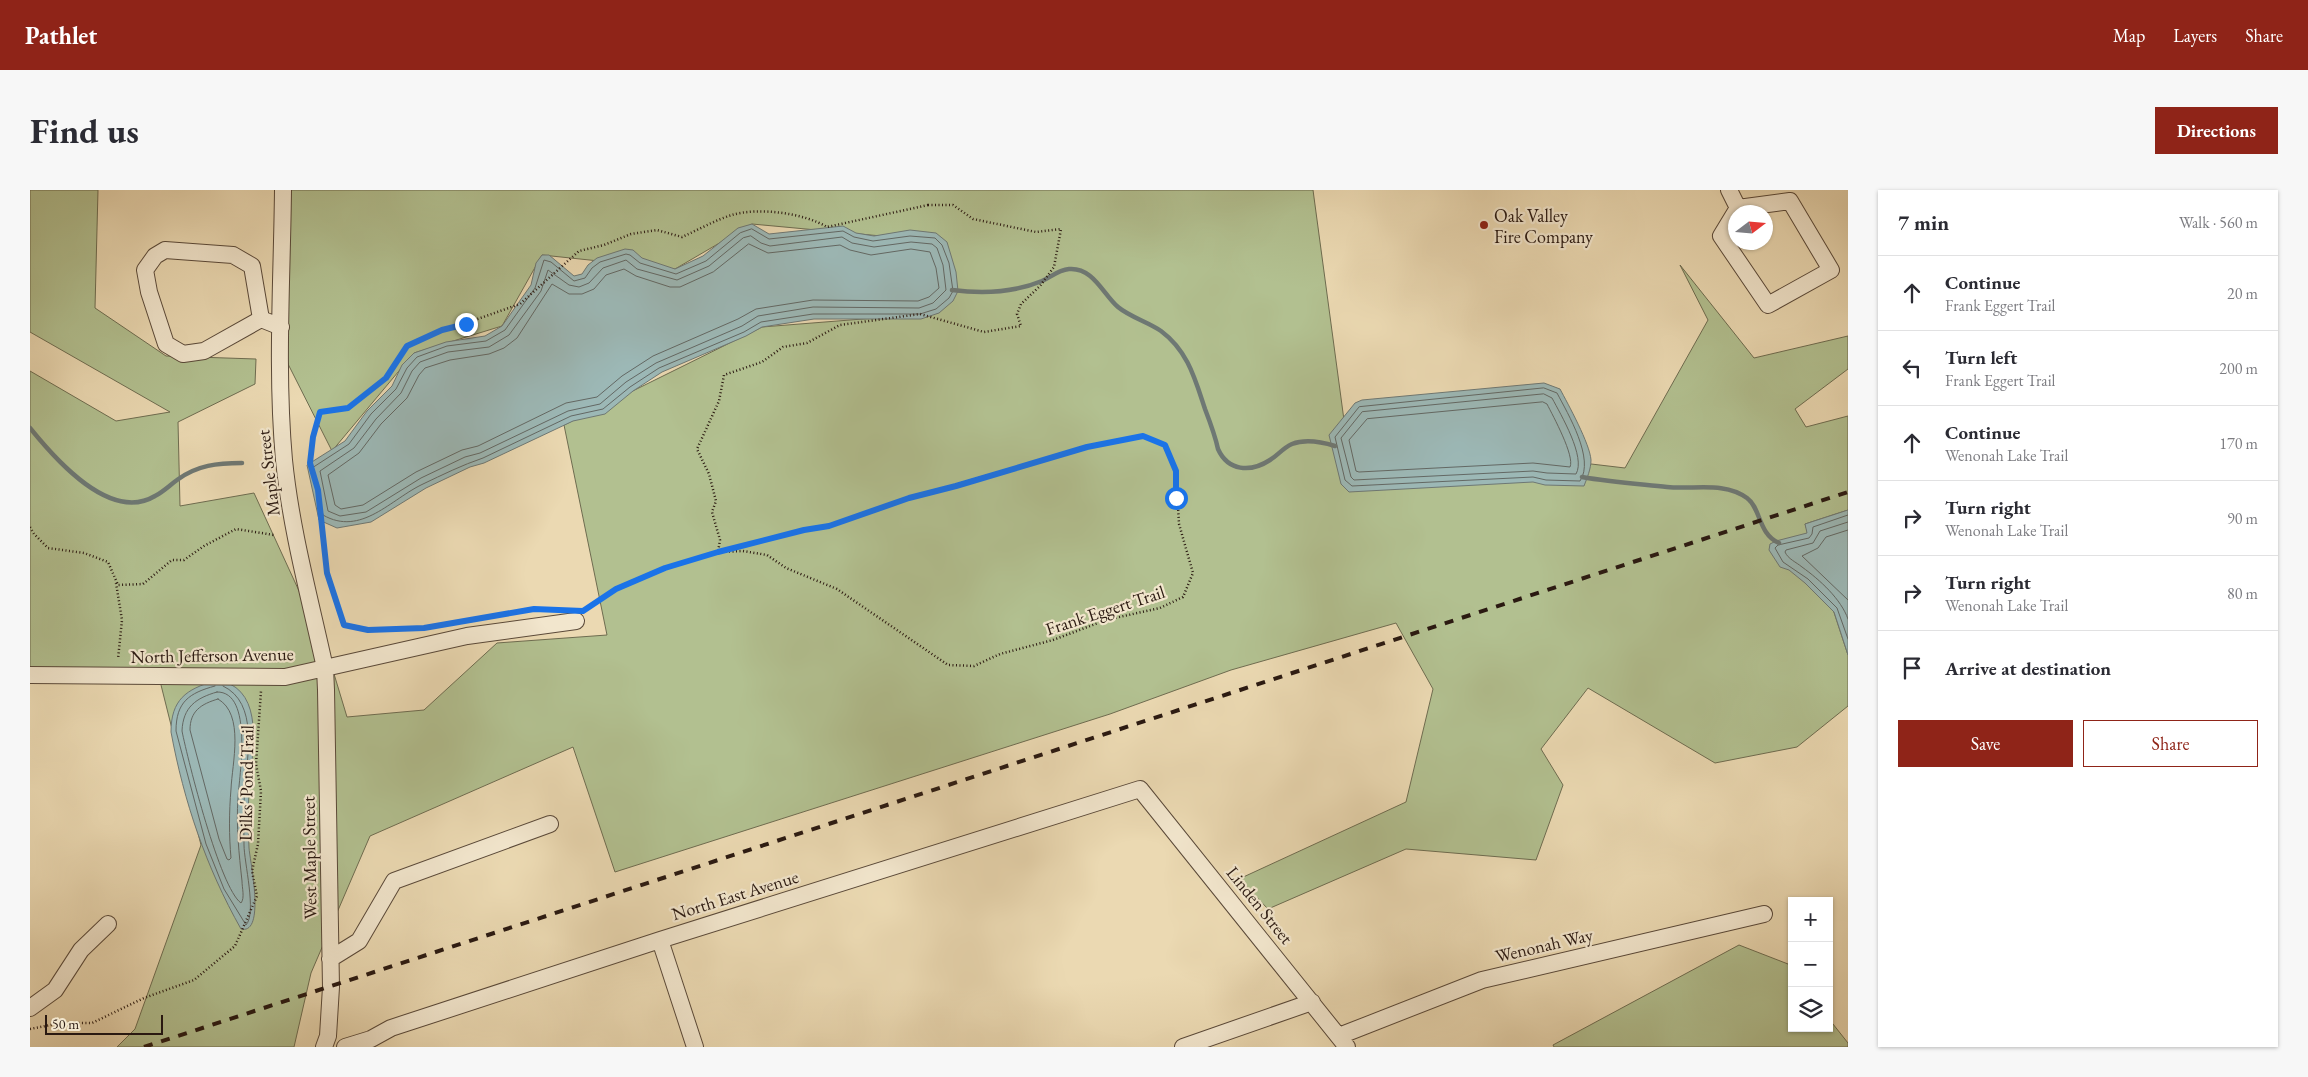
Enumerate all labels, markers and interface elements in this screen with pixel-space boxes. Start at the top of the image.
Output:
text: Pathlet [25,20,97,51]
text: Map [2113,24,2145,47]
text: Layers [2173,24,2217,47]
text: Share [2245,24,2283,47]
button: Directions [2155,107,2278,154]
text: Find us [30,108,139,153]
place label: Oak Valley Fire Company [1494,204,1593,248]
north arrow [1728,205,1773,250]
text: 7 min [1898,209,1949,236]
text: Walk · 560 m [2179,212,2258,233]
marker: Oak Valley Fire Company [1478,219,1490,231]
text: Continue [1945,270,2020,295]
icon: ahead [1898,279,1926,307]
text: 20 m [2227,283,2258,304]
text: Frank Eggert Trail [1945,295,2055,316]
route end [455,313,478,336]
text: Turn left [1945,345,2017,370]
icon: left [1898,354,1926,382]
text: 200 m [2219,358,2258,379]
text: Frank Eggert Trail [1945,370,2055,391]
text: Continue [1945,420,2020,445]
street label: Maple Street [251,428,285,517]
icon: ahead [1898,429,1926,457]
text: 170 m [2219,433,2258,454]
text: Wenonah Lake Trail [1945,445,2068,466]
route start [1165,487,1188,510]
text: Turn right [1945,495,2031,520]
icon: right [1898,504,1926,532]
text: 90 m [2227,508,2258,529]
text: Wenonah Lake Trail [1945,520,2068,541]
text: Turn right [1945,570,2031,595]
icon: right [1898,579,1926,607]
street label: Frank Eggert Trail [1042,580,1168,640]
text: 80 m [2227,583,2258,604]
text: Wenonah Lake Trail [1945,595,2068,616]
street label: North Jefferson Avenue [130,642,294,668]
icon: arrive [1898,654,1926,682]
text: Arrive at destination [1945,656,2111,681]
button: Save [1898,720,2073,767]
button: Share [2083,720,2258,767]
street label: Dilks' Pond Trail [233,725,259,841]
street label: West Maple Street [296,796,322,920]
street label: Linden Street [1222,862,1298,949]
street label: North East Avenue [669,865,801,925]
map controls [1788,897,1833,1032]
button: + [1788,897,1833,942]
street label: Wenonah Way [1493,923,1595,967]
button: − [1788,942,1833,987]
button: layers [1788,987,1833,1032]
scale bar [45,1012,162,1035]
text: 50 m [52,1015,79,1033]

